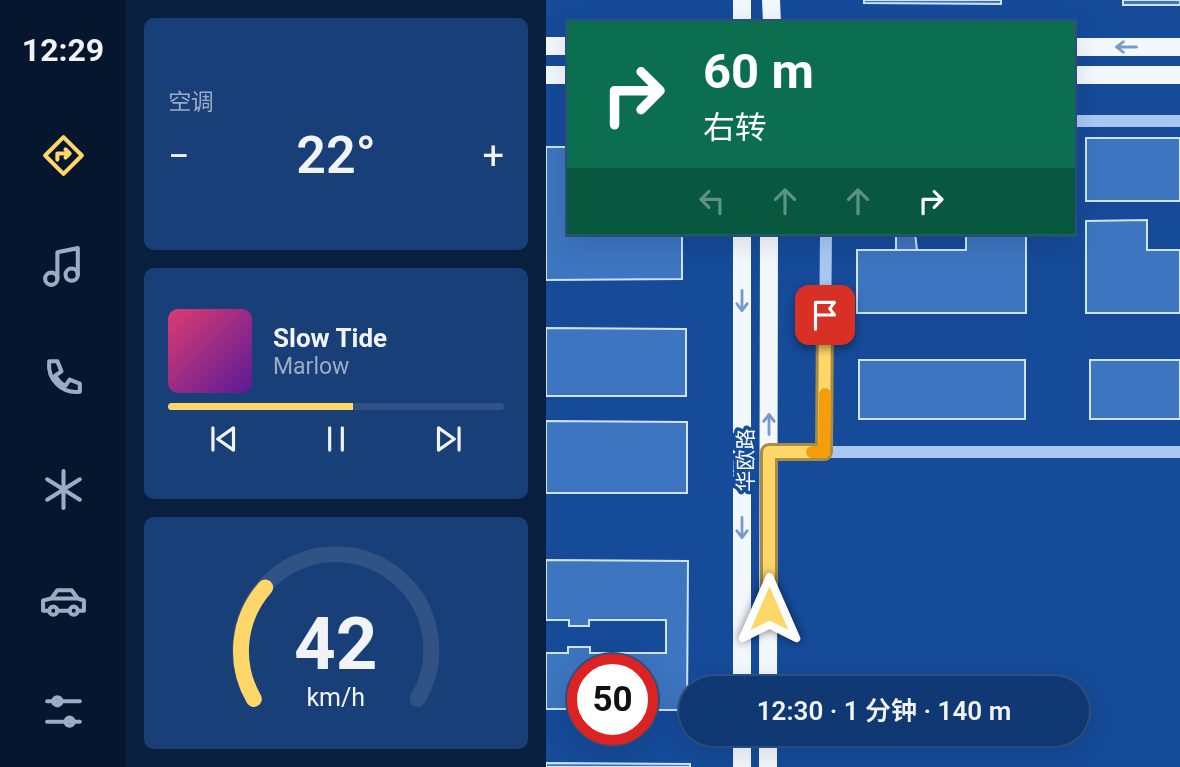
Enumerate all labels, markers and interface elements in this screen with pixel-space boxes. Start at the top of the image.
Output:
text: 12:29 [22,31,104,69]
one-way arrow [1115,40,1138,54]
text: 60 m [703,43,814,100]
icon: right [588,49,679,140]
text: 空调 [168,89,214,116]
text: 右转 [703,109,767,147]
text: 22° [296,125,376,186]
icon: directions [39,131,88,180]
text: − [168,134,190,178]
text: + [482,134,504,178]
icon: left [693,182,731,220]
icon: ahead [766,182,804,220]
icon: ahead [839,182,877,220]
icon: right [912,182,950,220]
icon: music [39,242,88,291]
pin [795,285,855,345]
one-way arrow [735,289,749,312]
icon: arrive [806,296,844,334]
text: Slow Tide [273,323,387,353]
icon: phone [39,353,88,402]
text: Marlow [273,353,349,380]
one-way arrow [762,412,776,435]
icon: previous [205,420,243,458]
icon: pause [317,420,355,458]
icon: next [429,420,467,458]
street label: 华欧路 [734,429,758,492]
icon: climate [39,465,88,514]
one-way arrow [735,517,749,540]
position arrow [732,572,806,646]
icon: car [39,576,88,625]
text: 42 [294,602,378,688]
speed limit sign: 50 [567,654,658,745]
text: km/h [307,683,365,712]
icon: filters [39,687,88,736]
text: 12:30 · 1 分钟 · 140 m [757,696,1011,726]

